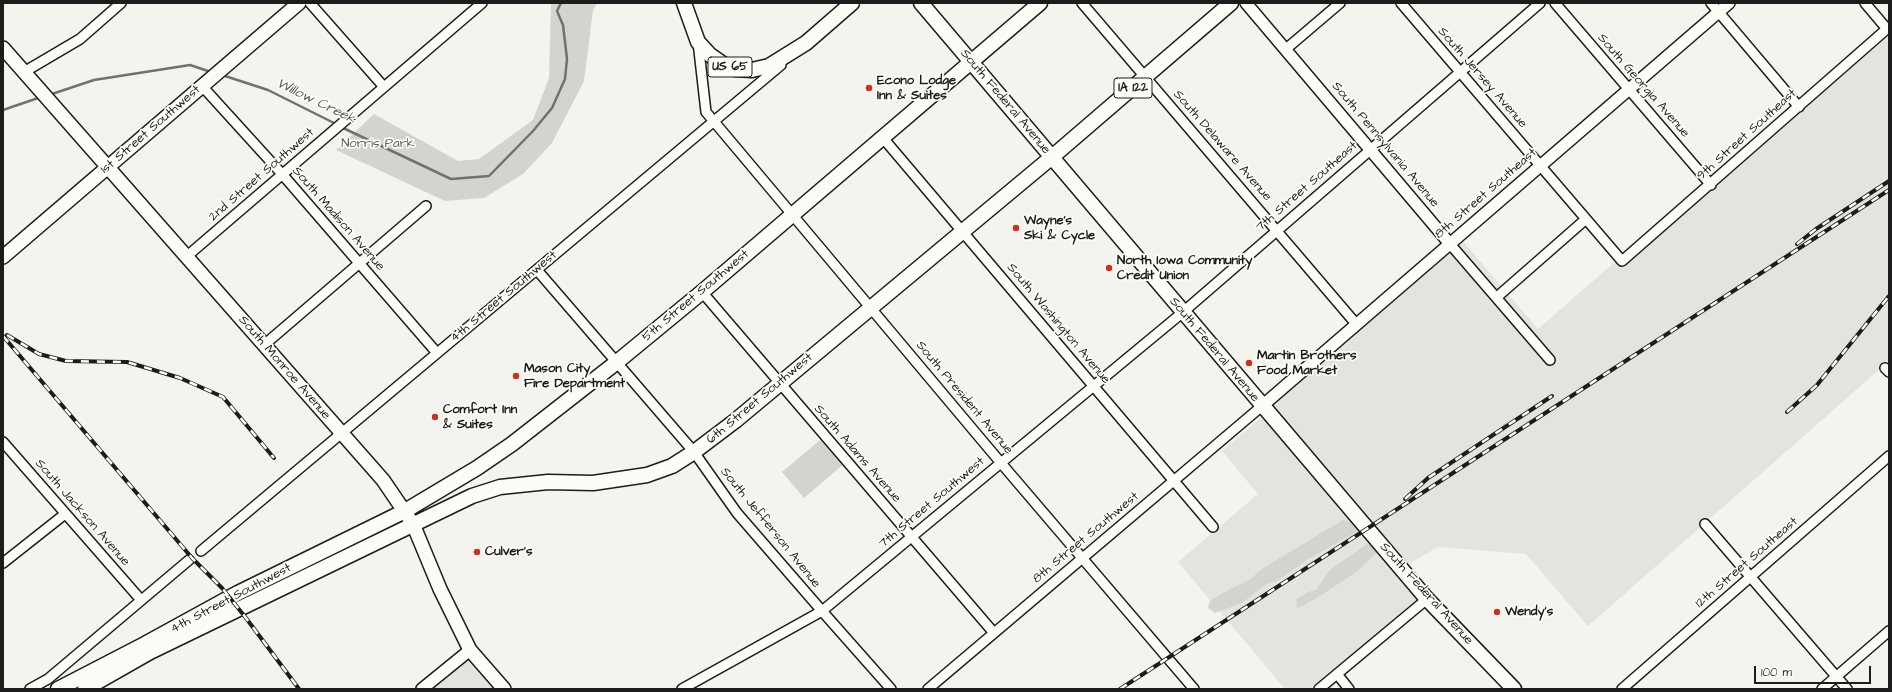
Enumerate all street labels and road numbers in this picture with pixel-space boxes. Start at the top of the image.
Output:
street label: South Jersey Avenue [1434,24,1530,132]
street label: South Georgia Avenue [1594,31,1692,141]
street label: South Federal Avenue [957,46,1053,158]
road number: US 65 [708,57,752,77]
road number: IA 122 [1114,78,1152,98]
street label: South Pennsylvania Avenue [1328,79,1442,211]
street label: 1st Street Southwest [98,82,204,178]
street label: 9th Street Southeast [1694,86,1800,184]
street label: South Delaware Avenue [1170,87,1274,205]
street label: 2nd Street Southwest [206,125,318,225]
street label: 7th Street Southeast [1253,139,1361,235]
street label: 8th Street Southeast [1432,145,1540,243]
street label: South Madison Avenue [289,164,387,274]
street label: 5th Street Southwest [639,247,753,345]
street label: 4th Street Southwest [448,248,560,346]
street label: South Washington Avenue [1003,261,1113,387]
street label: South Federal Avenue [1166,294,1262,406]
street label: South Monroe Avenue [235,313,333,423]
street label: South President Avenue [912,338,1016,458]
street label: 6th Street Southwest [704,350,816,448]
street label: South Adams Avenue [810,402,904,506]
street label: 7th Street Southwest [876,454,988,552]
street label: South Jackson Avenue [31,456,133,570]
street label: South Jefferson Avenue [717,465,823,591]
street label: 8th Street Southwest [1030,489,1142,587]
street label: 12th Street Southeast [1693,514,1801,612]
street label: South Federal Avenue [1376,540,1476,648]
street label: 4th Street Southwest [168,561,294,637]

